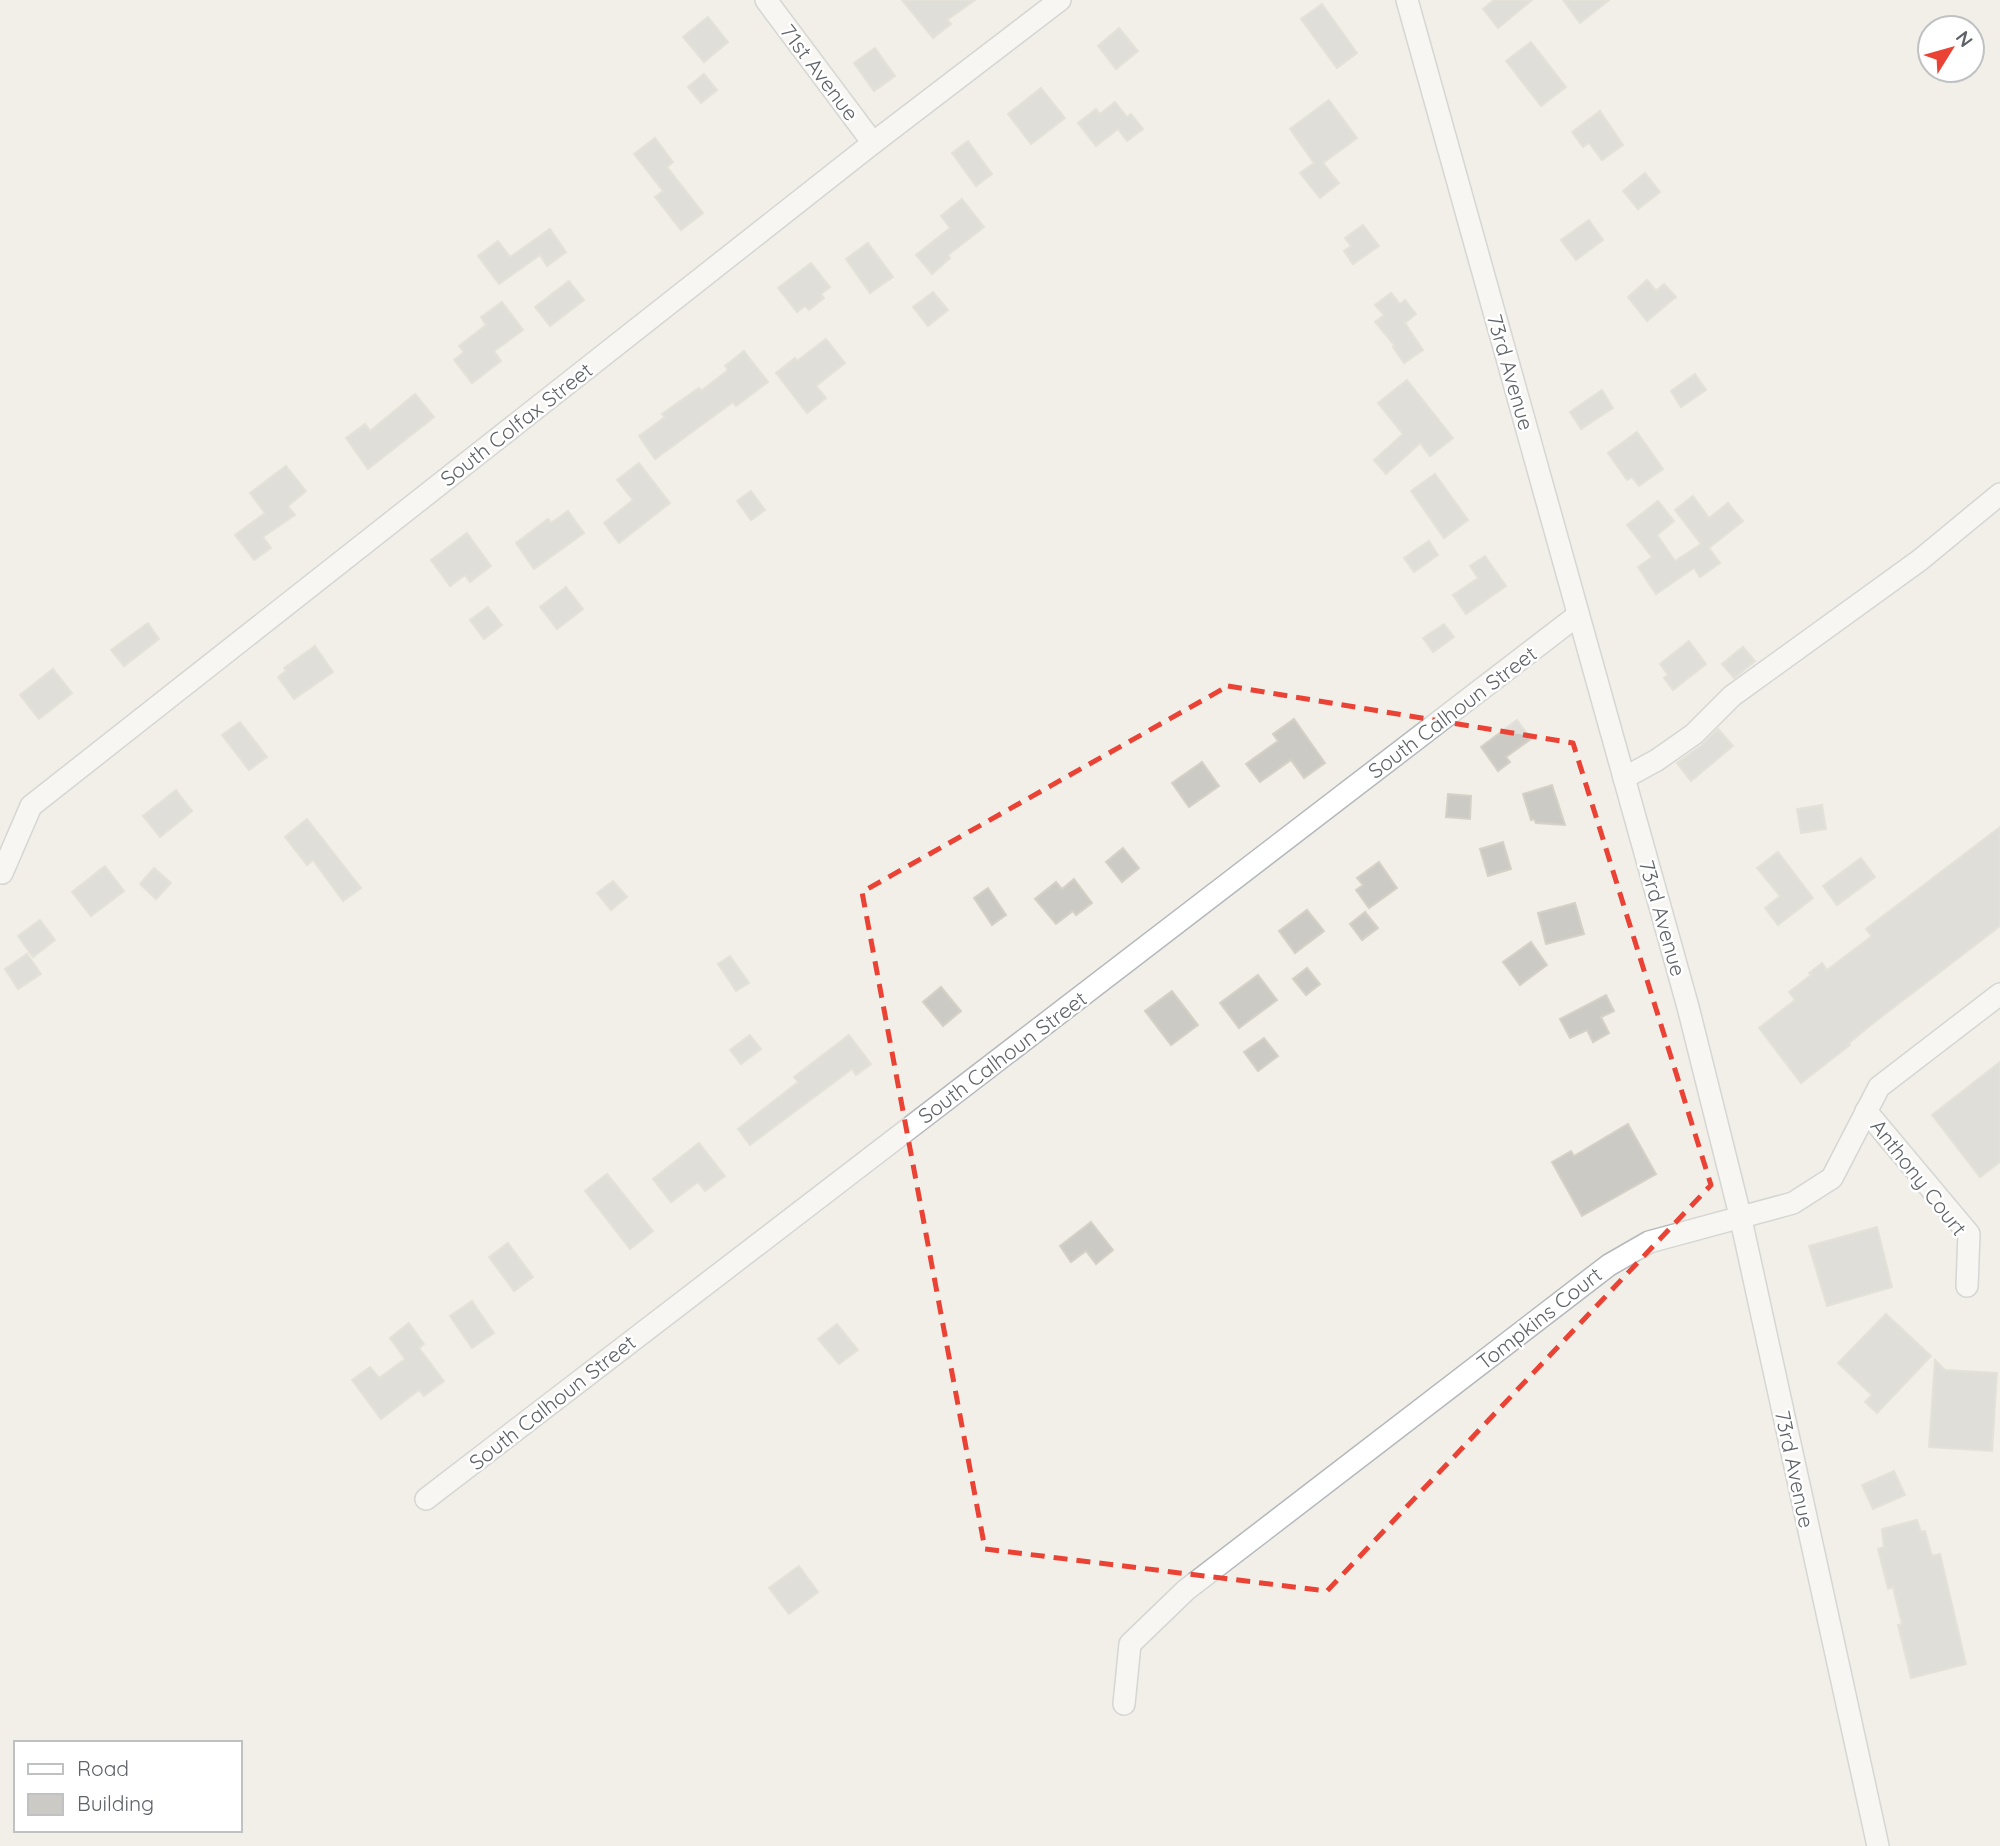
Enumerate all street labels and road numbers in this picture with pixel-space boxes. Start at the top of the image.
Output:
street label: 71st Avenue [775,19,865,125]
street label: 73rd Avenue [1482,311,1540,433]
street label: South Colfax Street [435,356,597,492]
street label: South Calhoun Street [1363,640,1541,784]
street label: 73rd Avenue [1634,857,1692,979]
street label: South Calhoun Street [913,985,1091,1129]
street label: Anthony Court [1865,1114,1973,1240]
street label: Tompkins Court [1471,1261,1607,1375]
street label: South Calhoun Street [463,1329,641,1475]
street label: 73rd Avenue [1770,1408,1820,1530]

